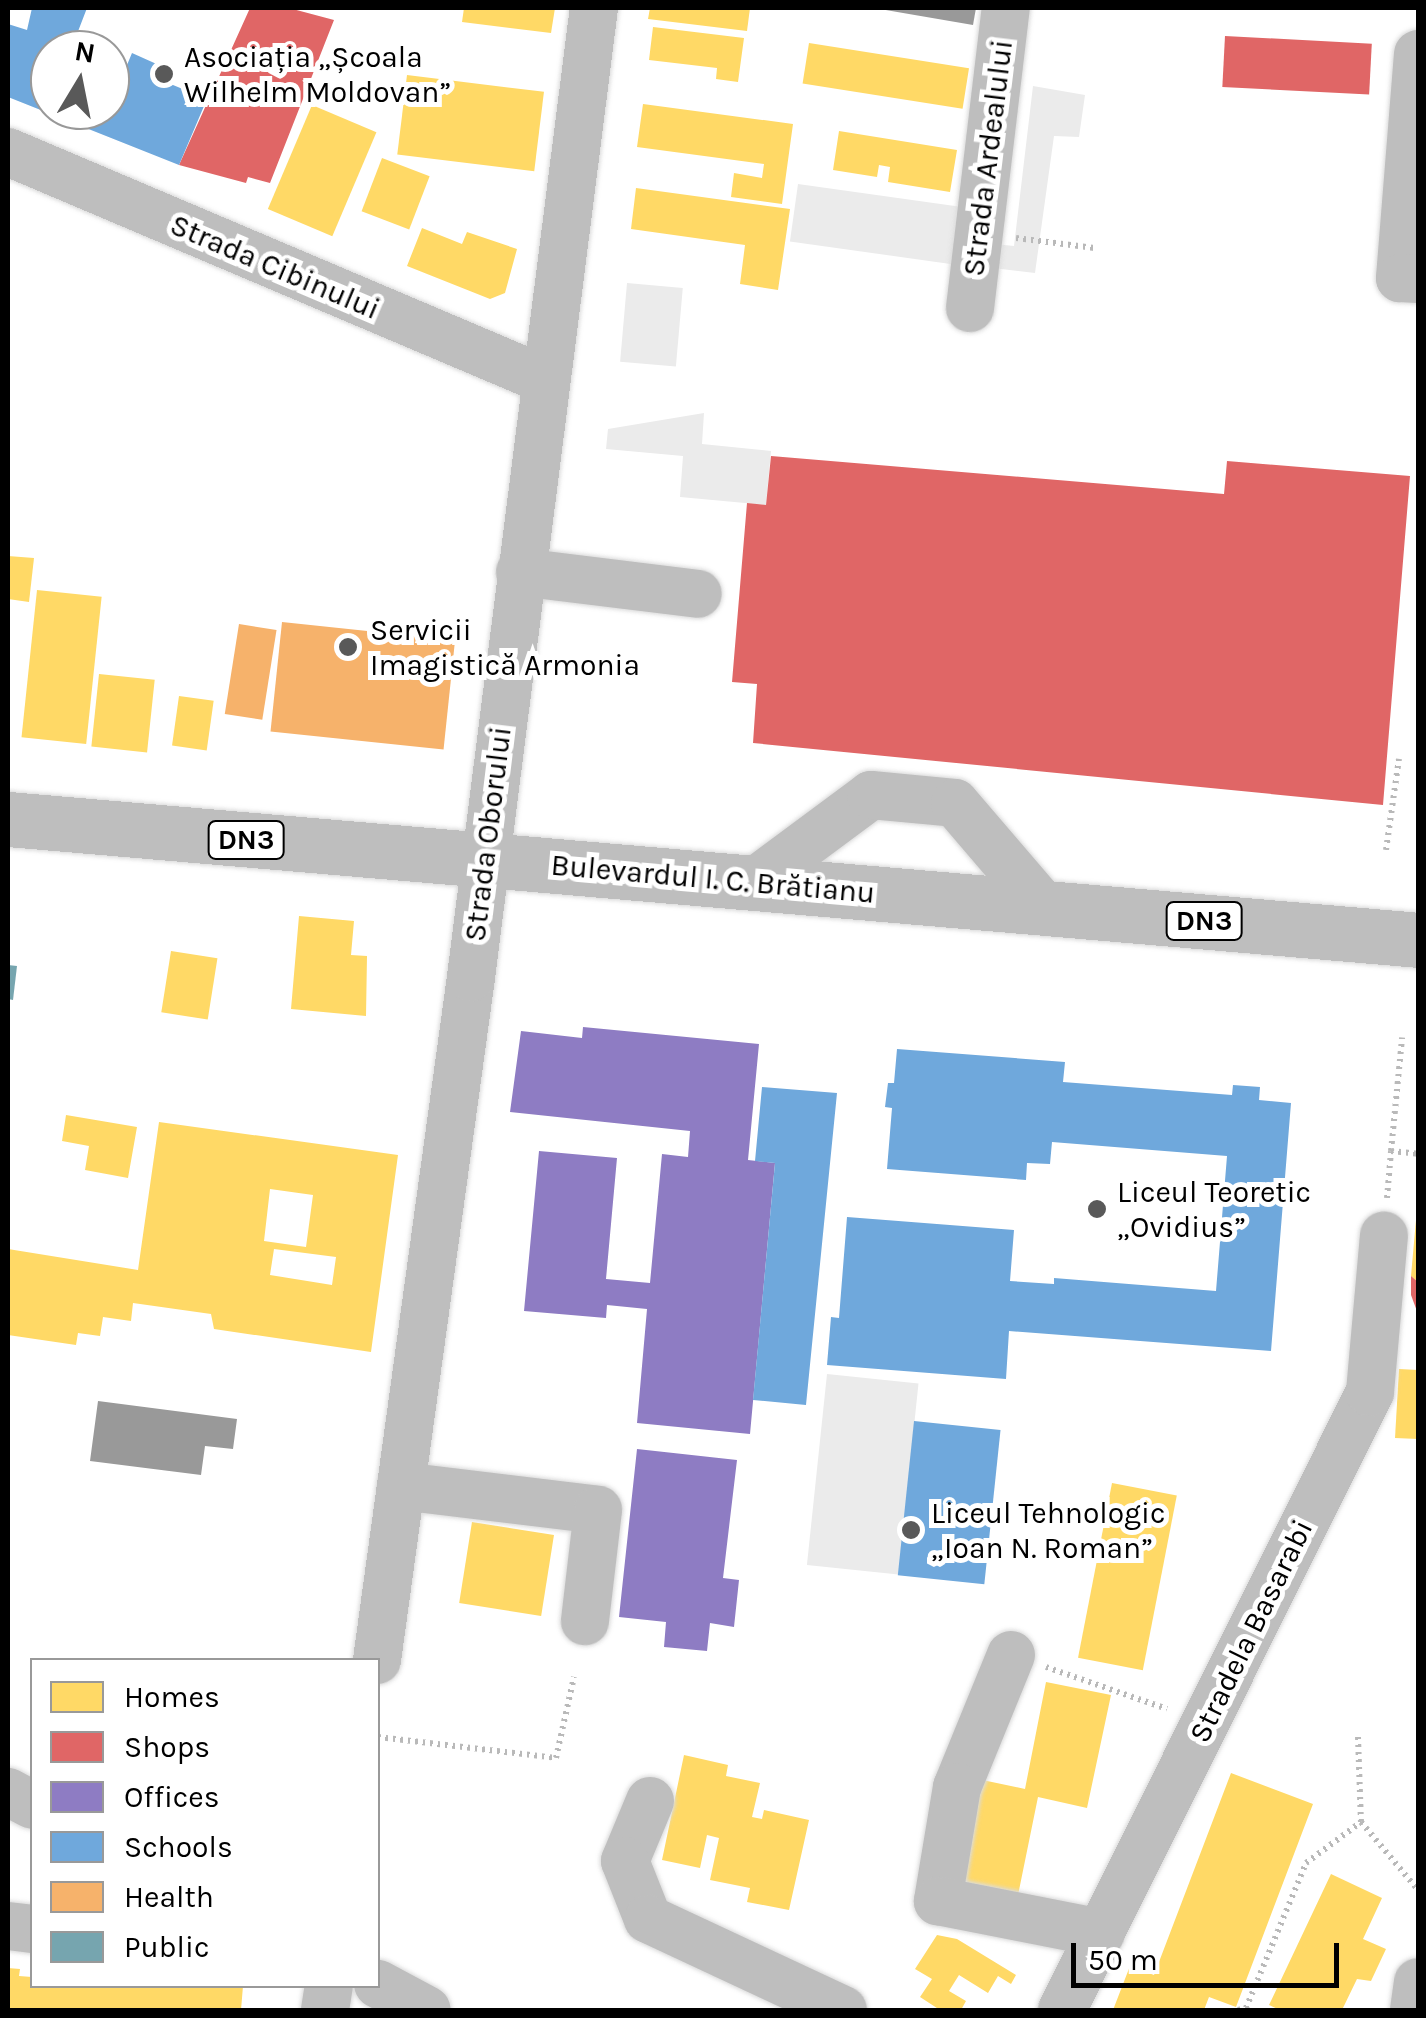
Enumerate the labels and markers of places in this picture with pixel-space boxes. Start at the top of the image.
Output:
place label: Asociația „Școala Wilhelm Moldovan” [184,39,451,110]
marker: Asociația „Școala Wilhelm Moldovan” [153,63,175,85]
place label: Servicii Imagistică Armonia [370,612,640,682]
marker: Servicii Imagistică Armonia [335,634,361,660]
place label: Liceul Teoretic „Ovidius” [1117,1174,1311,1244]
marker: Liceul Teoretic „Ovidius” [1086,1198,1108,1220]
place label: Liceul Tehnologic „Ioan N. Roman” [931,1495,1165,1566]
marker: Liceul Tehnologic „Ioan N. Roman” [900,1519,922,1541]

